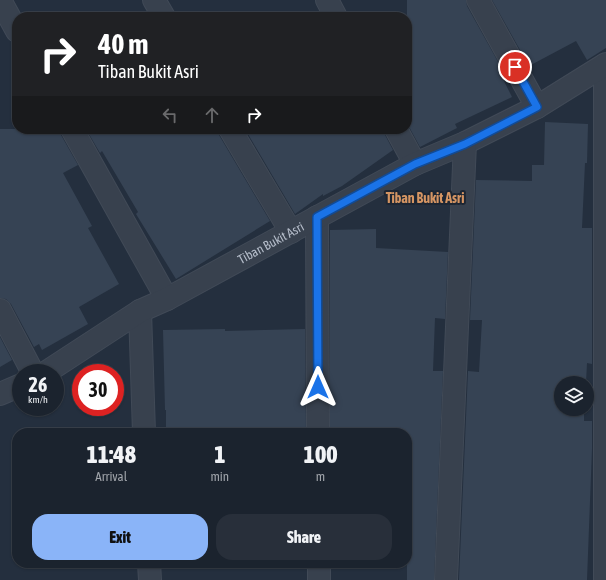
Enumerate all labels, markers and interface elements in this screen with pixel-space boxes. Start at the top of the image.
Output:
icon: right [32,28,84,80]
text: 40 m [98,28,148,60]
pin [498,50,532,84]
icon: arrive [504,56,526,78]
text: Tiban Bukit Asri [98,61,199,82]
icon: left [159,104,181,126]
icon: ahead [201,104,223,126]
icon: right [243,104,265,126]
district label: Tiban Bukit Asri [386,190,464,206]
street label: Tiban Bukit Asri [235,219,306,267]
speed limit sign: 30 [72,364,124,416]
position arrow [297,366,339,408]
text: 26 [29,373,47,396]
map controls [554,376,594,416]
button: layers [554,376,594,416]
text: km/h [28,394,48,405]
text: 11:48 [87,441,136,468]
text: 1 [214,441,225,468]
text: 100 [304,441,337,468]
text: Arrival [95,469,127,484]
text: min [210,469,229,484]
text: m [316,469,325,484]
button: Exit [32,514,208,560]
button: Share [216,514,392,560]

